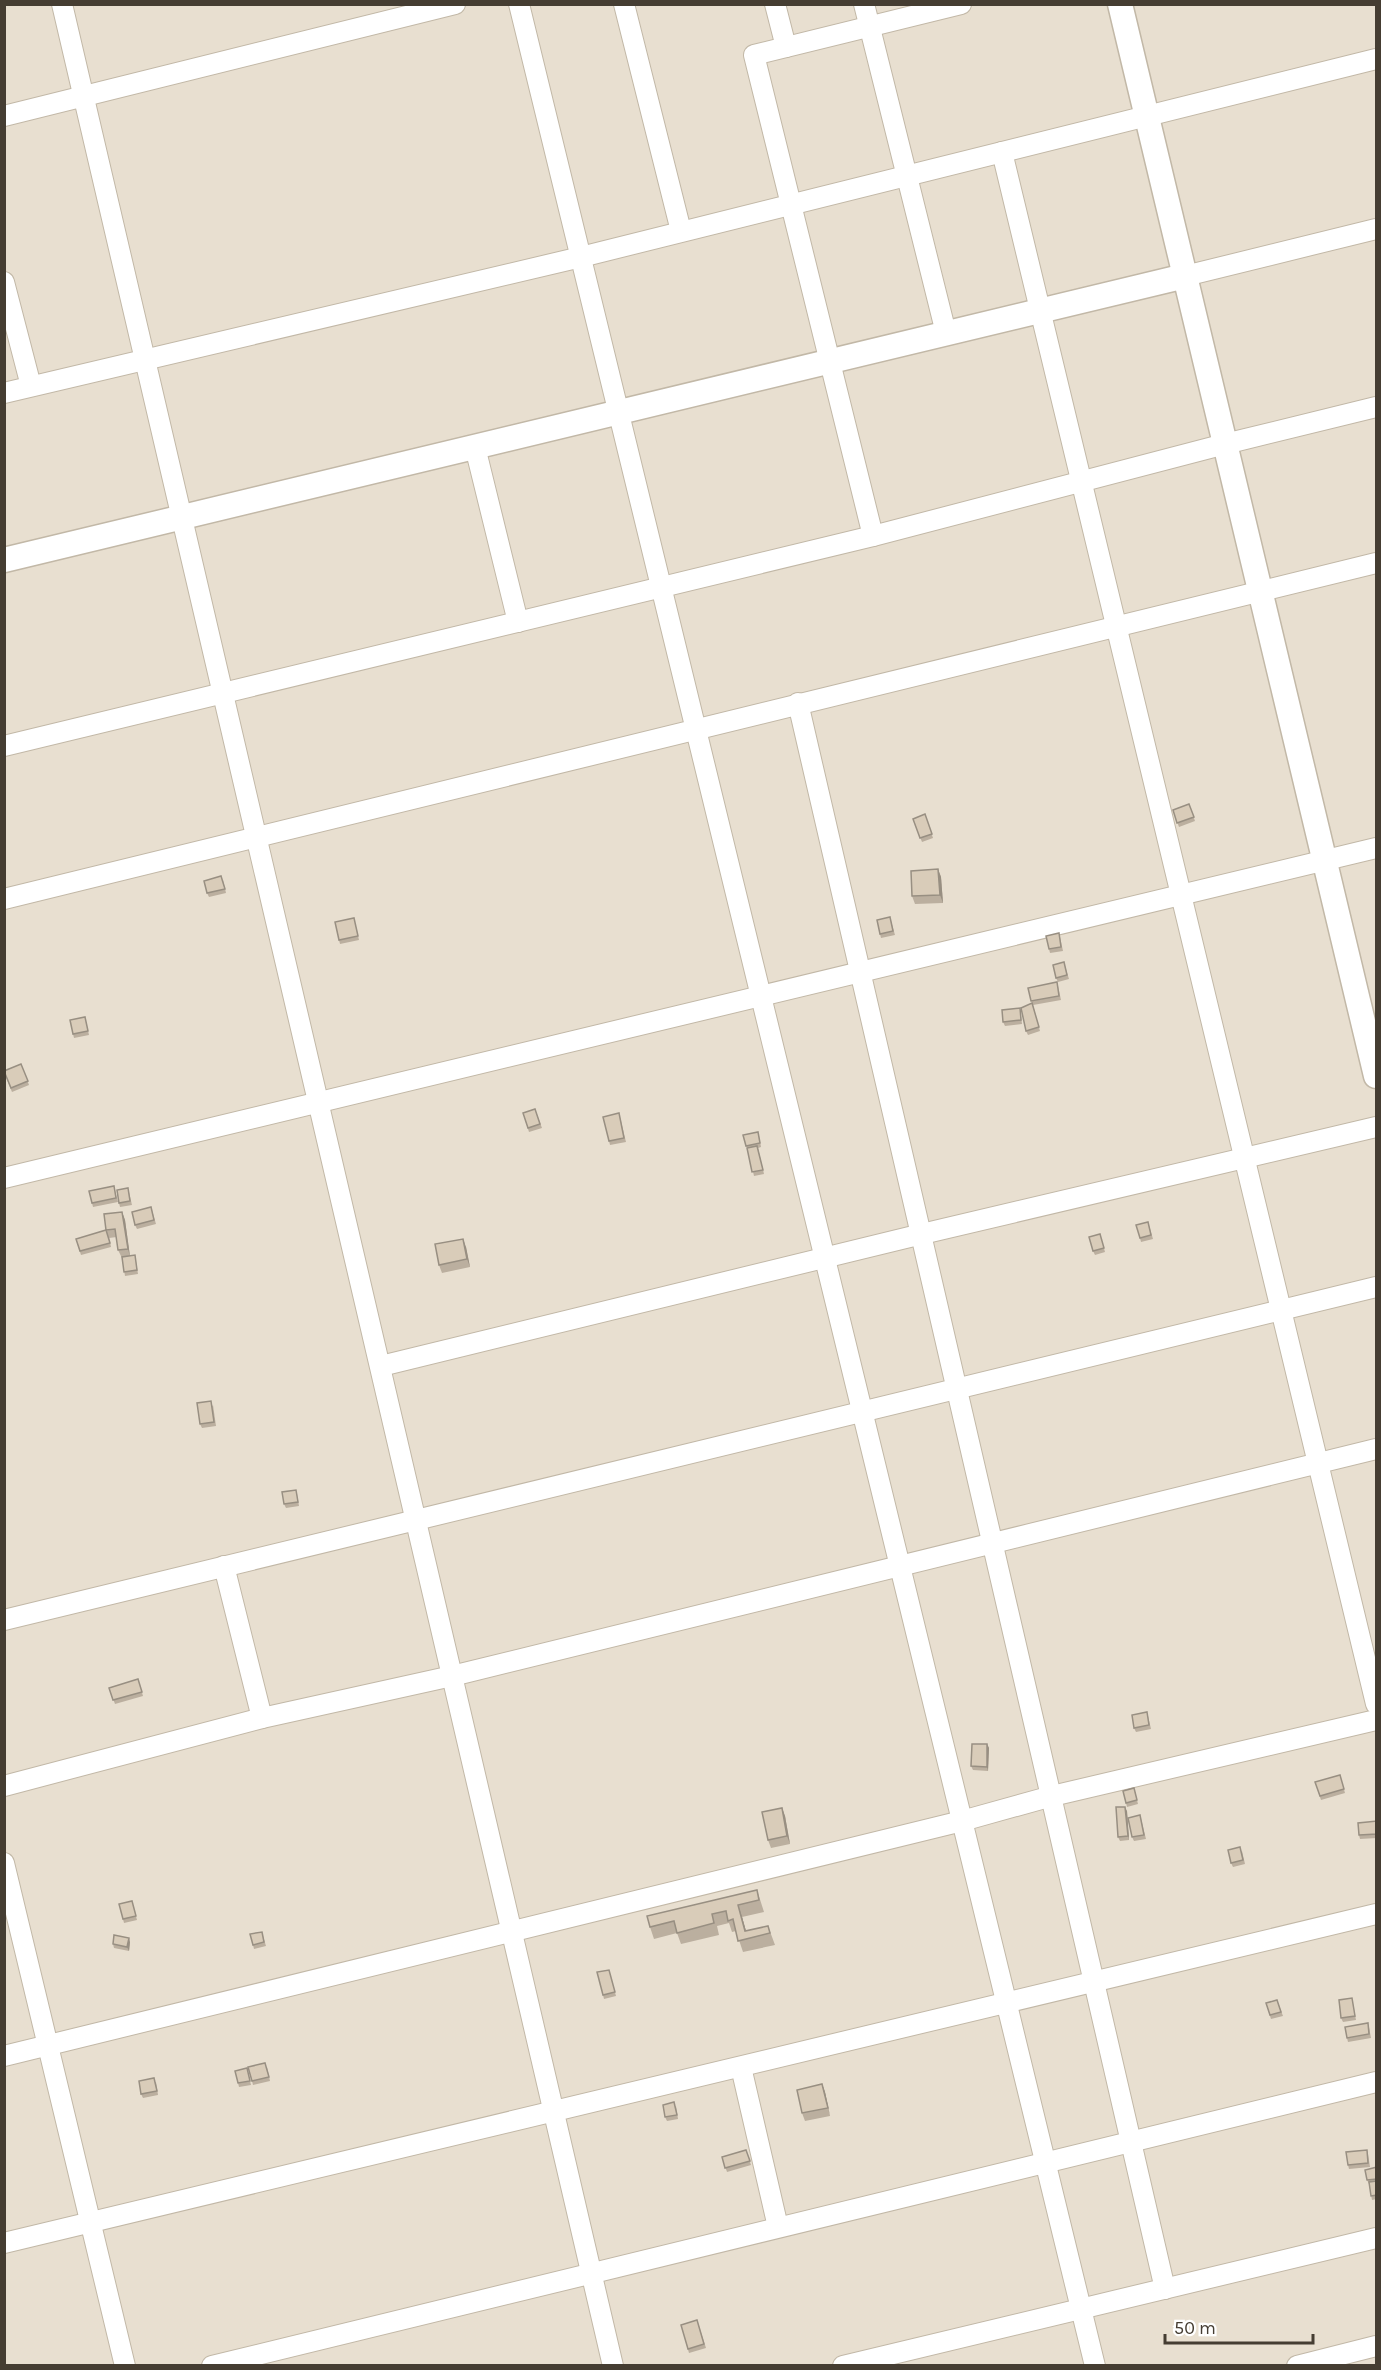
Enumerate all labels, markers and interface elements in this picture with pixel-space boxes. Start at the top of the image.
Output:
scale bar [1165,2307,1314,2345]
text: 50 m [1174,2317,1216,2339]

